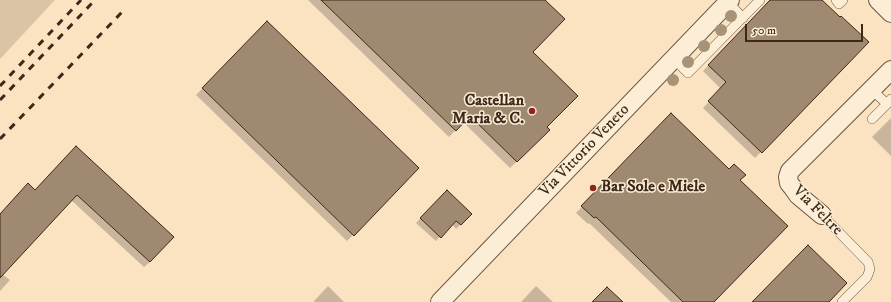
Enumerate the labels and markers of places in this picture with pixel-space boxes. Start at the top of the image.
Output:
place label: Castellan Maria & C. [452,92,524,130]
marker: Castellan Maria & C. [527,106,537,116]
place label: Bar Sole e Miele [601,178,705,198]
marker: Bar Sole e Miele [588,183,598,193]

